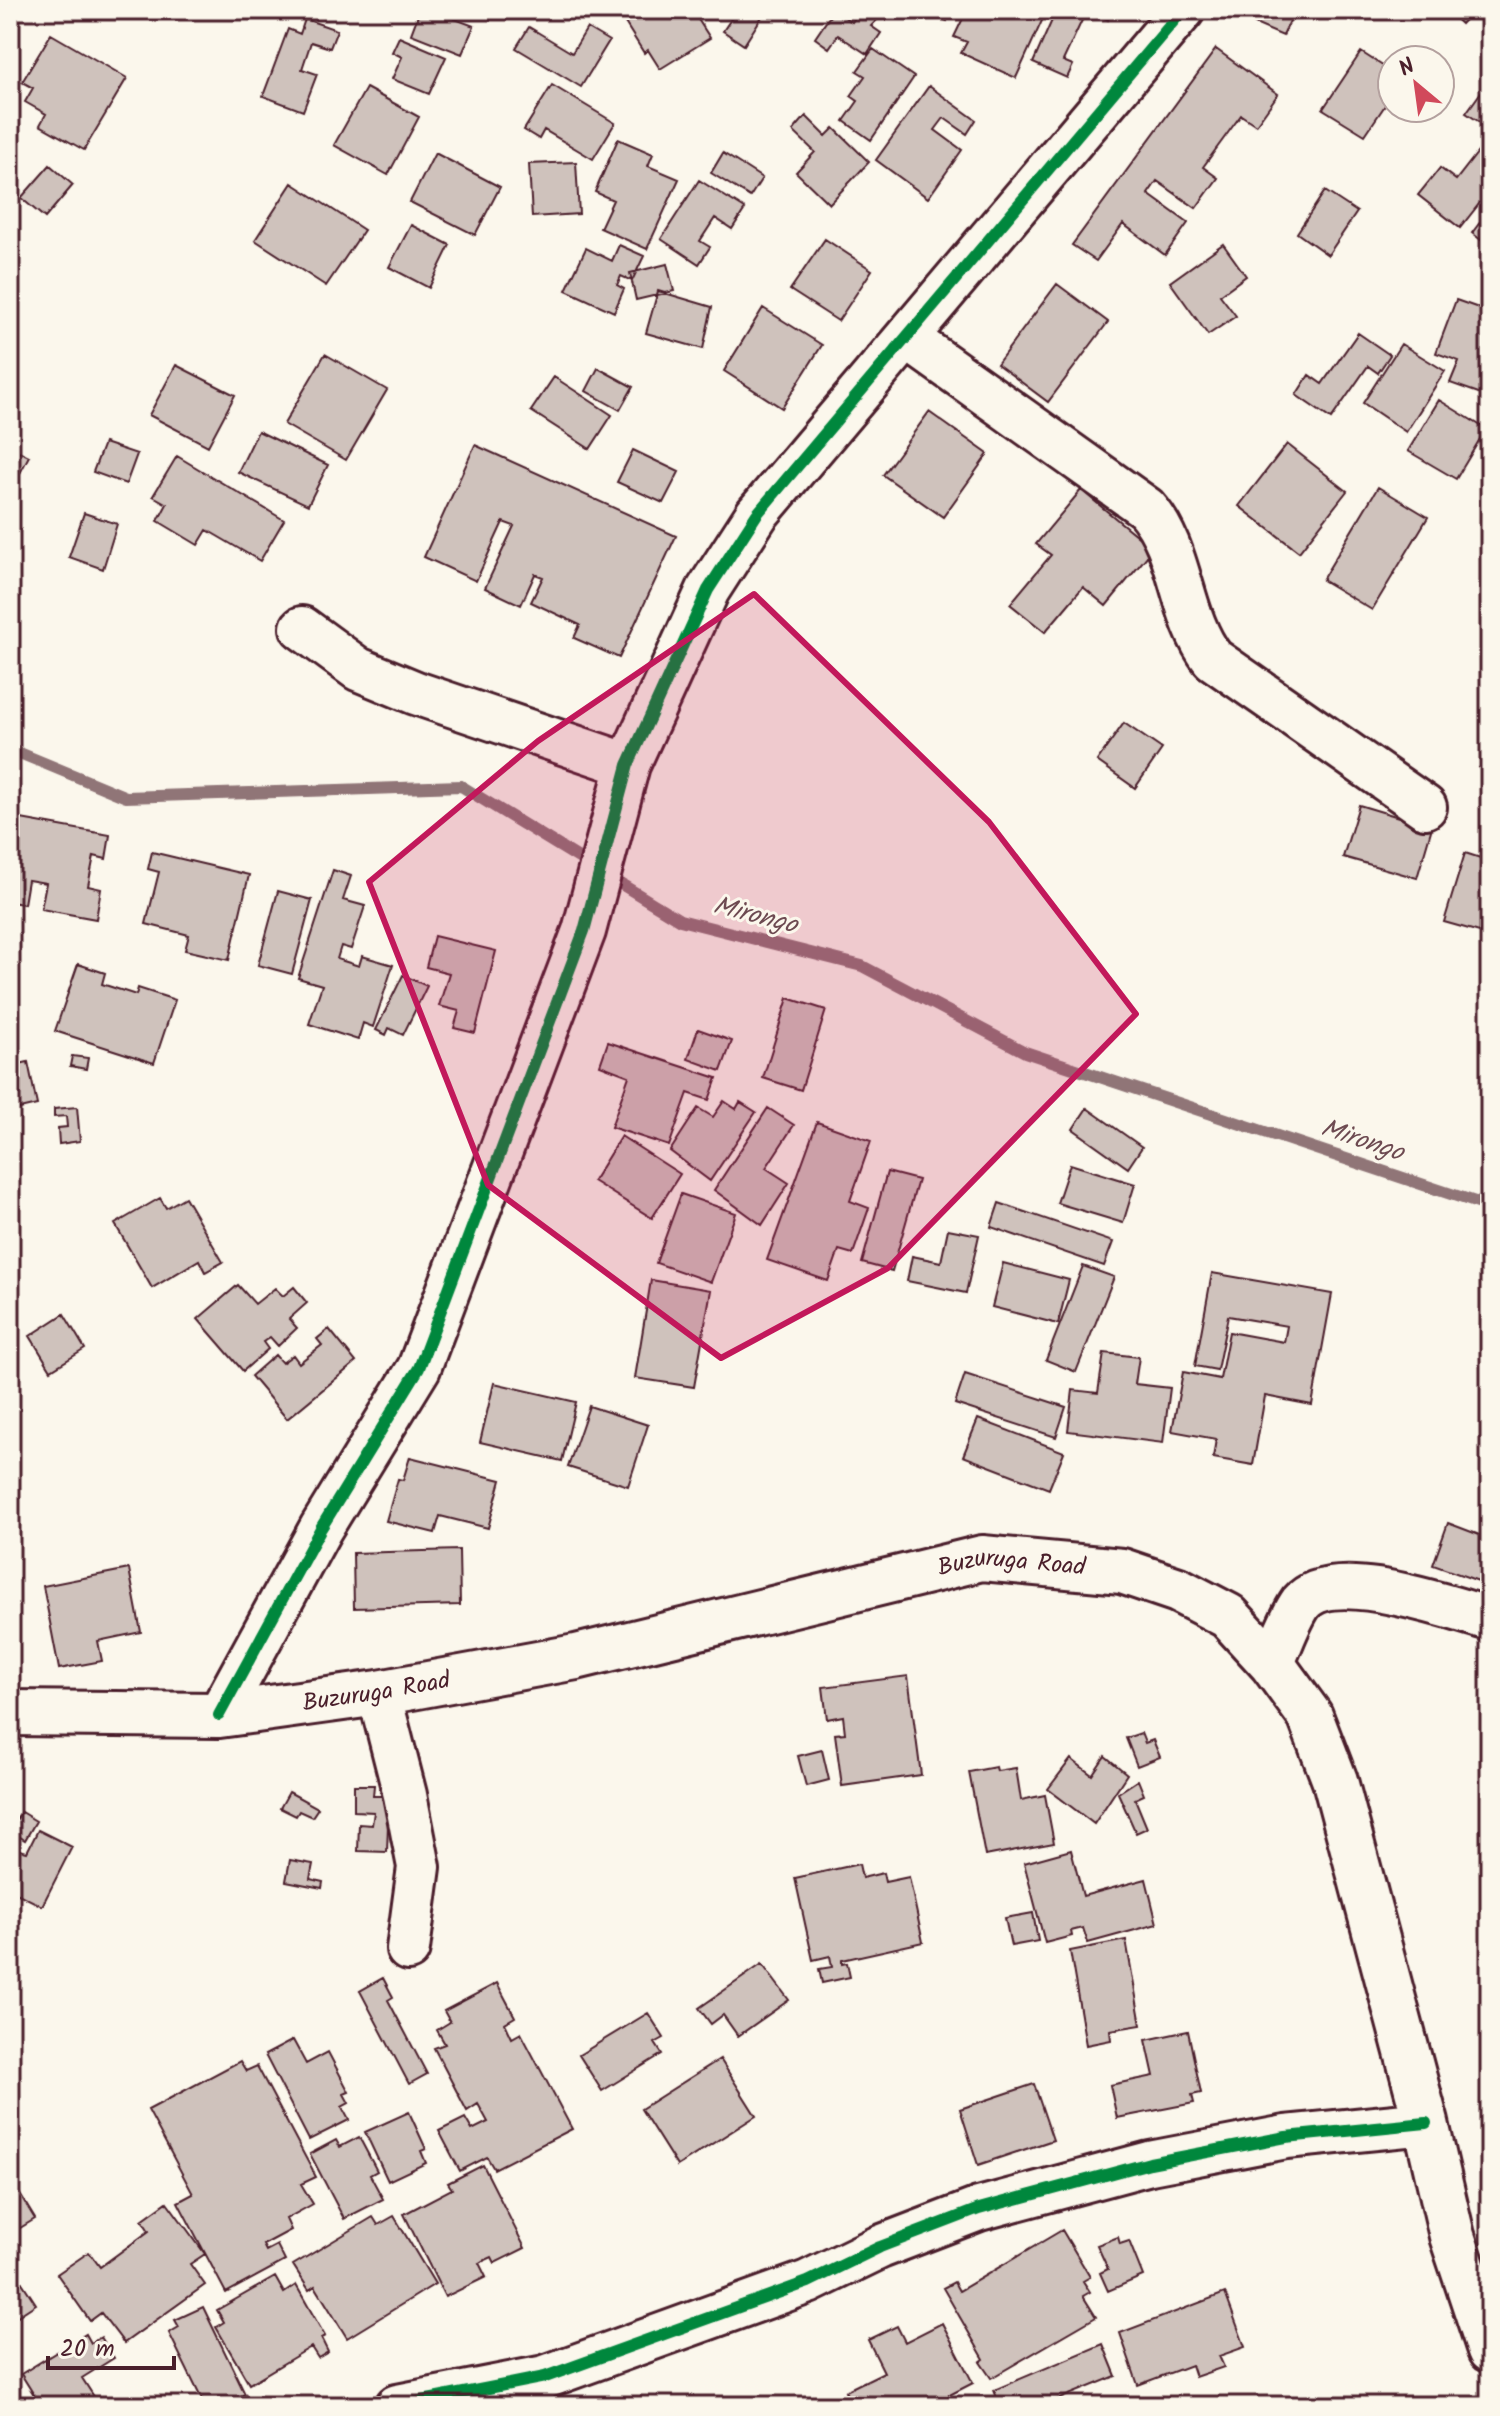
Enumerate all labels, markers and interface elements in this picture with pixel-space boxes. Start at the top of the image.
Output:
north arrow [1376,44,1456,124]
text: N [1393,50,1422,87]
water label: Mirongo [709,885,804,947]
water label: Mirongo [1315,1108,1411,1175]
street label: Buzuruga Road [934,1538,1088,1588]
street label: Buzuruga Road [300,1661,454,1723]
scale bar [48,2320,174,2370]
text: 20 m [60,2330,115,2369]

